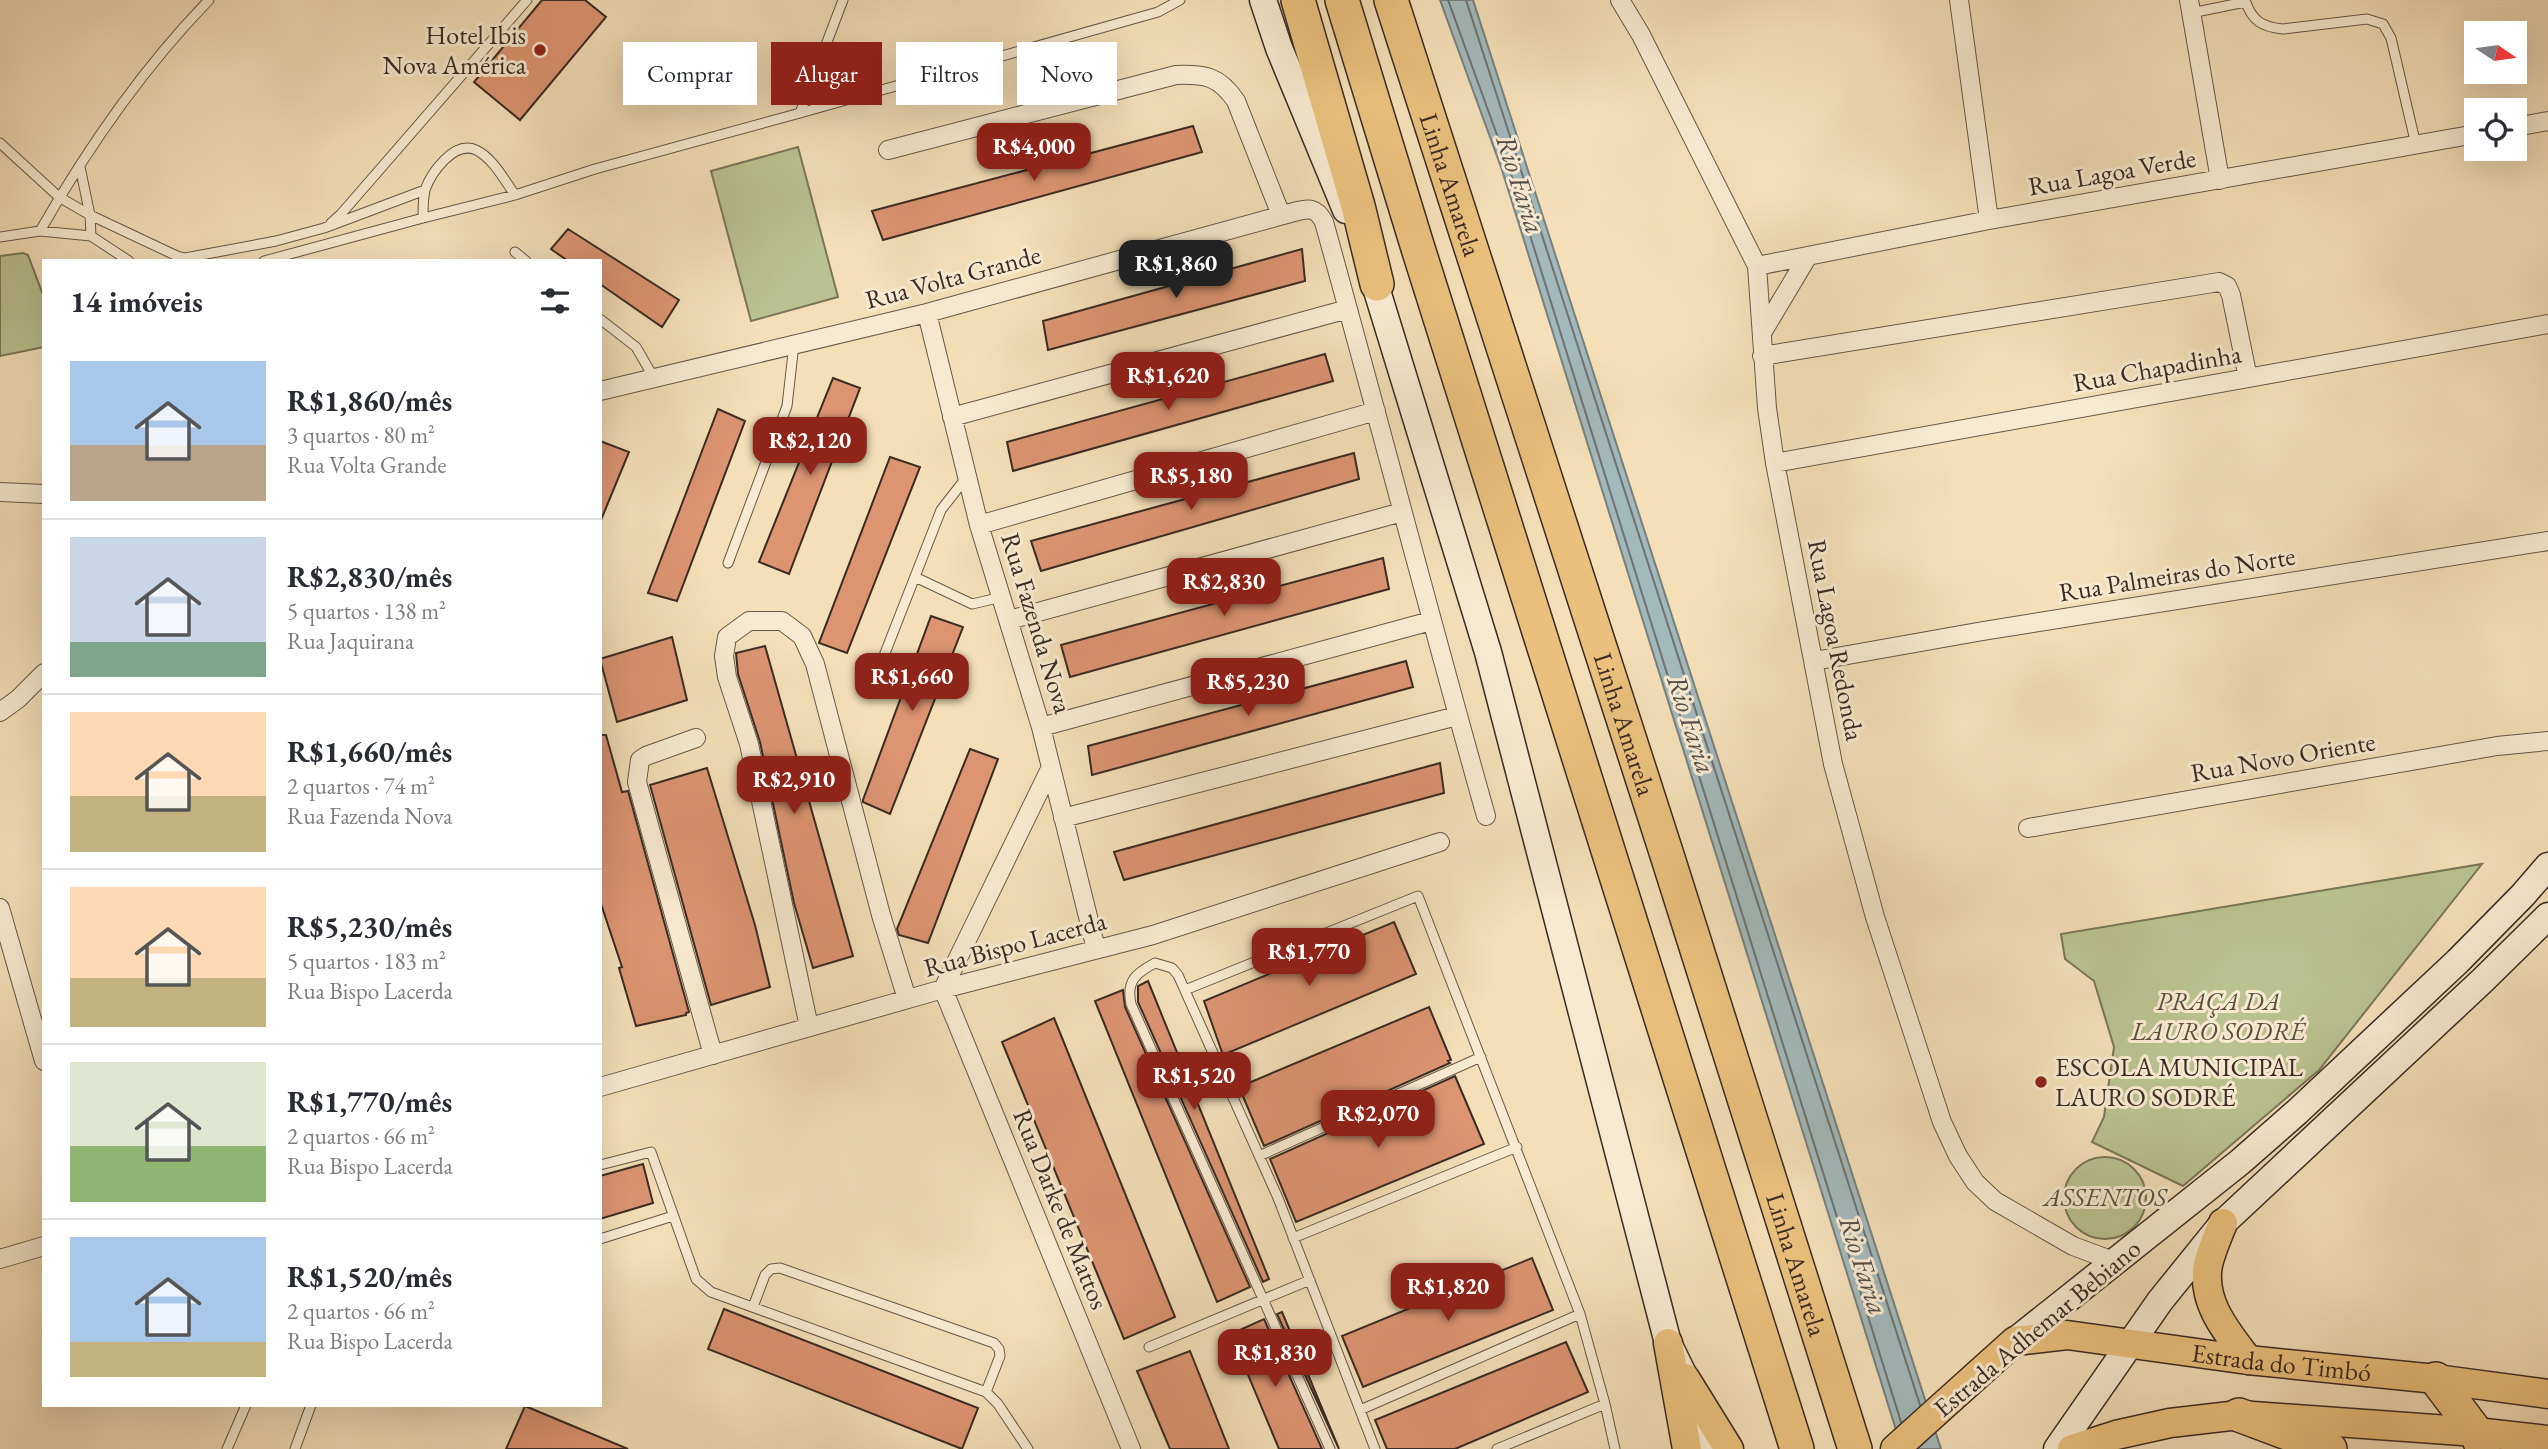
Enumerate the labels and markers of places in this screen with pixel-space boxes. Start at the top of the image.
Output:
place label: Hotel Ibis Nova América [382,18,527,82]
marker: Hotel Ibis Nova América [532,42,548,58]
pin: R$4,000 [969,124,1099,183]
pin: R$1,860 [1111,240,1241,300]
pin: R$1,620 [1103,352,1233,412]
pin: R$2,120 [745,418,875,477]
pin: R$5,180 [1126,452,1256,512]
pin: R$2,830 [1159,558,1289,618]
pin: R$1,660 [847,654,977,713]
pin: R$5,230 [1183,658,1313,718]
pin: R$2,910 [729,756,859,816]
pin: R$1,770 [1244,928,1374,988]
place label: ESCOLA MUNICIPAL LAURO SODRÉ [2055,1050,2303,1114]
pin: R$1,520 [1129,1052,1259,1112]
marker: ESCOLA MUNICIPAL LAURO SODRÉ [2033,1074,2049,1090]
pin: R$2,070 [1313,1090,1443,1150]
pin: R$1,820 [1383,1264,1513,1323]
pin: R$1,830 [1210,1330,1340,1389]

